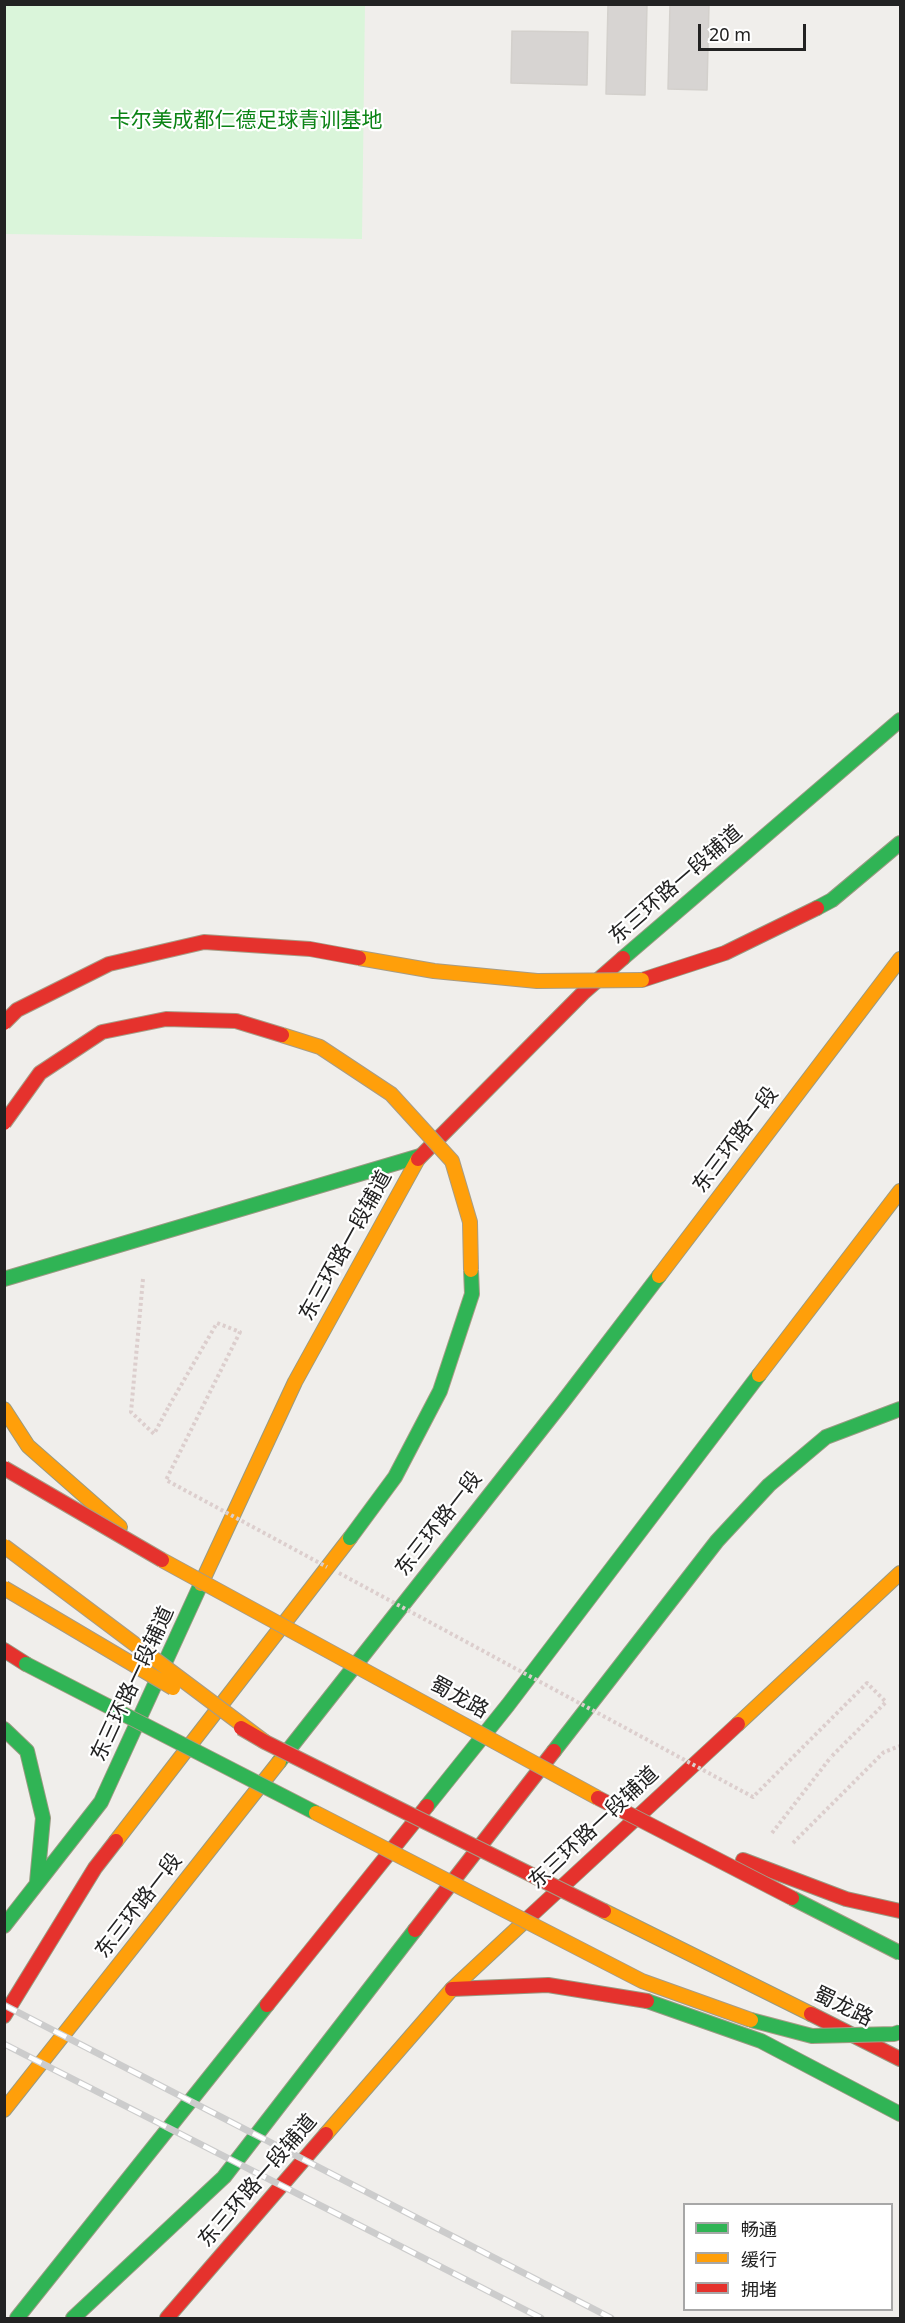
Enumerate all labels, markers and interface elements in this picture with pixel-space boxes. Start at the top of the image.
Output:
scale bar [701,12,809,50]
text: 20 m [709,22,751,46]
park label: 卡尔美成都仁德足球青训基地 [110,108,382,134]
street label: 东三环路一段辅道 [604,820,748,950]
street label: 东三环路一段 [688,1082,784,1198]
street label: 东三环路一段辅道 [294,1166,398,1326]
street label: 东三环路一段 [390,1467,488,1581]
street label: 东三环路一段辅道 [86,1603,180,1765]
street label: 蜀龙路 [425,1672,493,1724]
street label: 东三环路一段辅道 [524,1761,664,1895]
street label: 东三环路一段 [90,1849,188,1963]
street label: 蜀龙路 [809,1982,877,2032]
street label: 东三环路一段辅道 [193,2109,323,2253]
legend [683,2203,893,2311]
text: 畅通 [741,2217,777,2241]
text: 缓行 [741,2247,777,2271]
text: 拥堵 [741,2277,777,2301]

